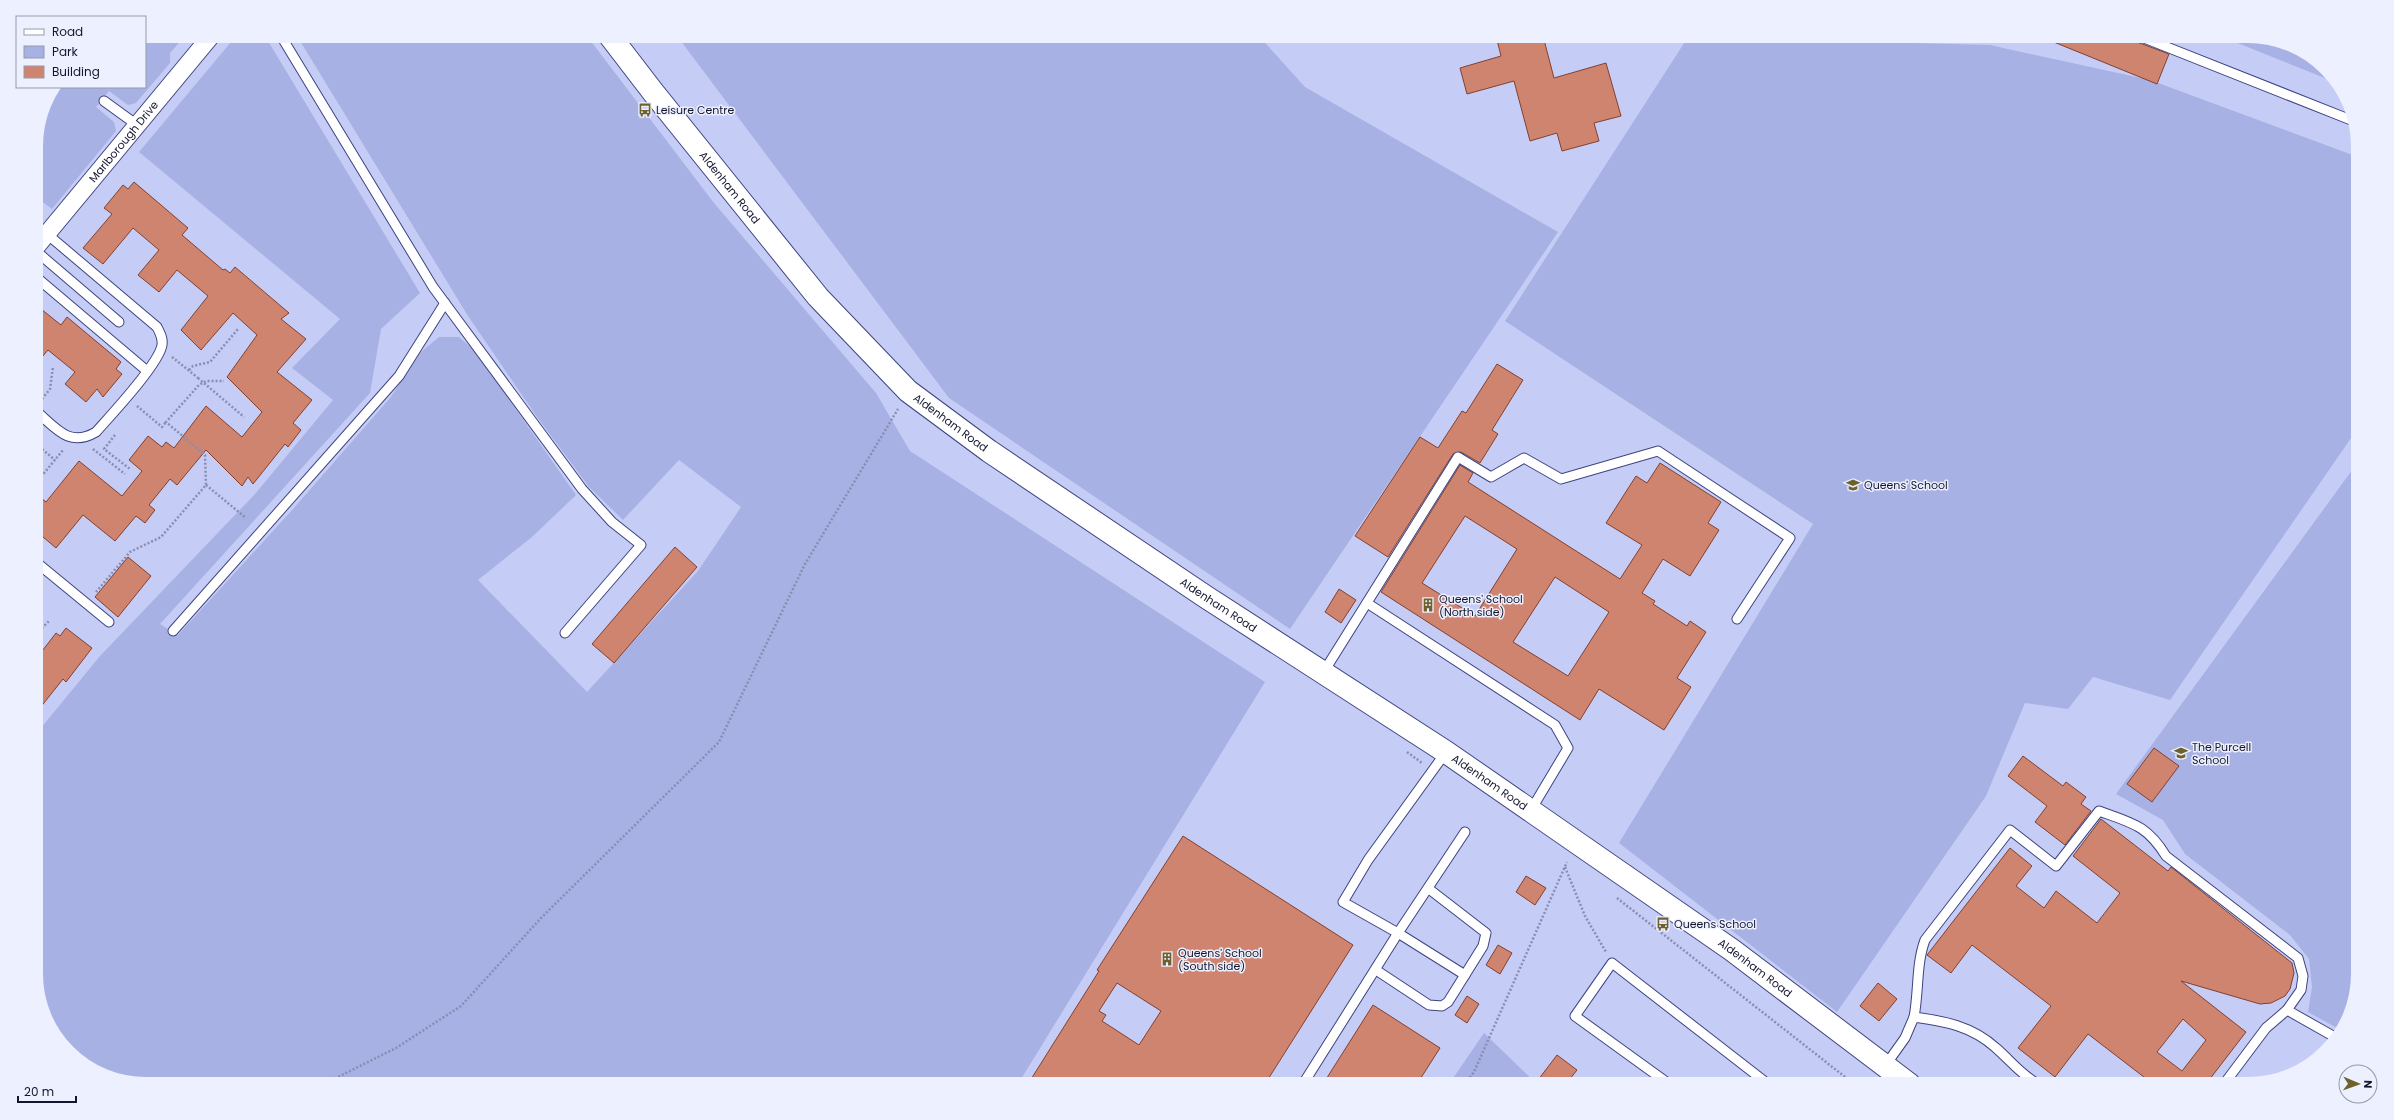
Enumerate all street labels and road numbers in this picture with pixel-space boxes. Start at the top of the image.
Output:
street label: Marlborough Drive [85,97,162,186]
street label: Aldenham Road [696,148,764,227]
street label: Aldenham Road [910,390,991,455]
street label: Aldenham Road [1177,574,1260,636]
street label: Aldenham Road [1449,750,1531,814]
street label: Aldenham Road [1715,935,1796,1001]

